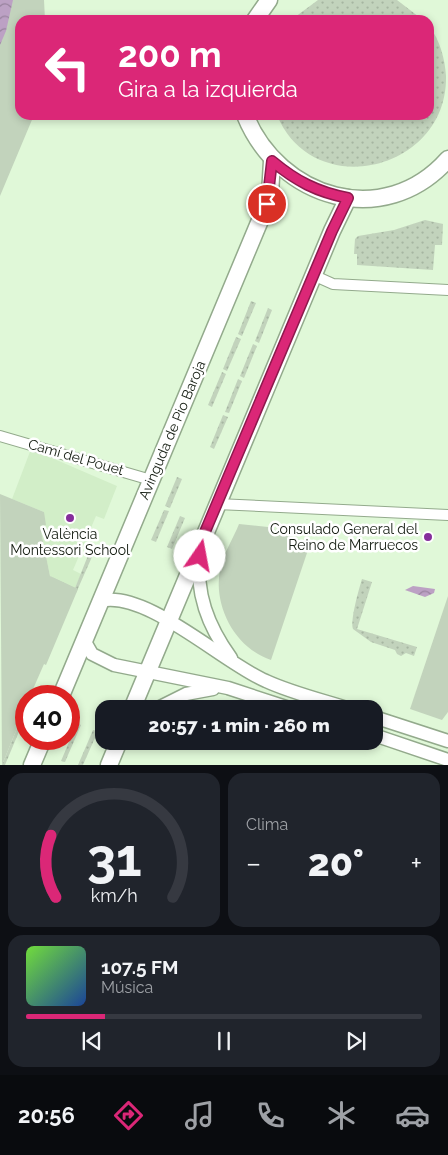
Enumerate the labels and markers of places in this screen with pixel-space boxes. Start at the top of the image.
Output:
pin [246,183,288,225]
marker: València Montessori School [64,512,76,524]
place label: Consulado General del Reino de Marruecos [270,521,418,553]
place label: València Montessori School [10,526,130,558]
marker: Consulado General del Reino de Marruecos [422,531,434,543]

